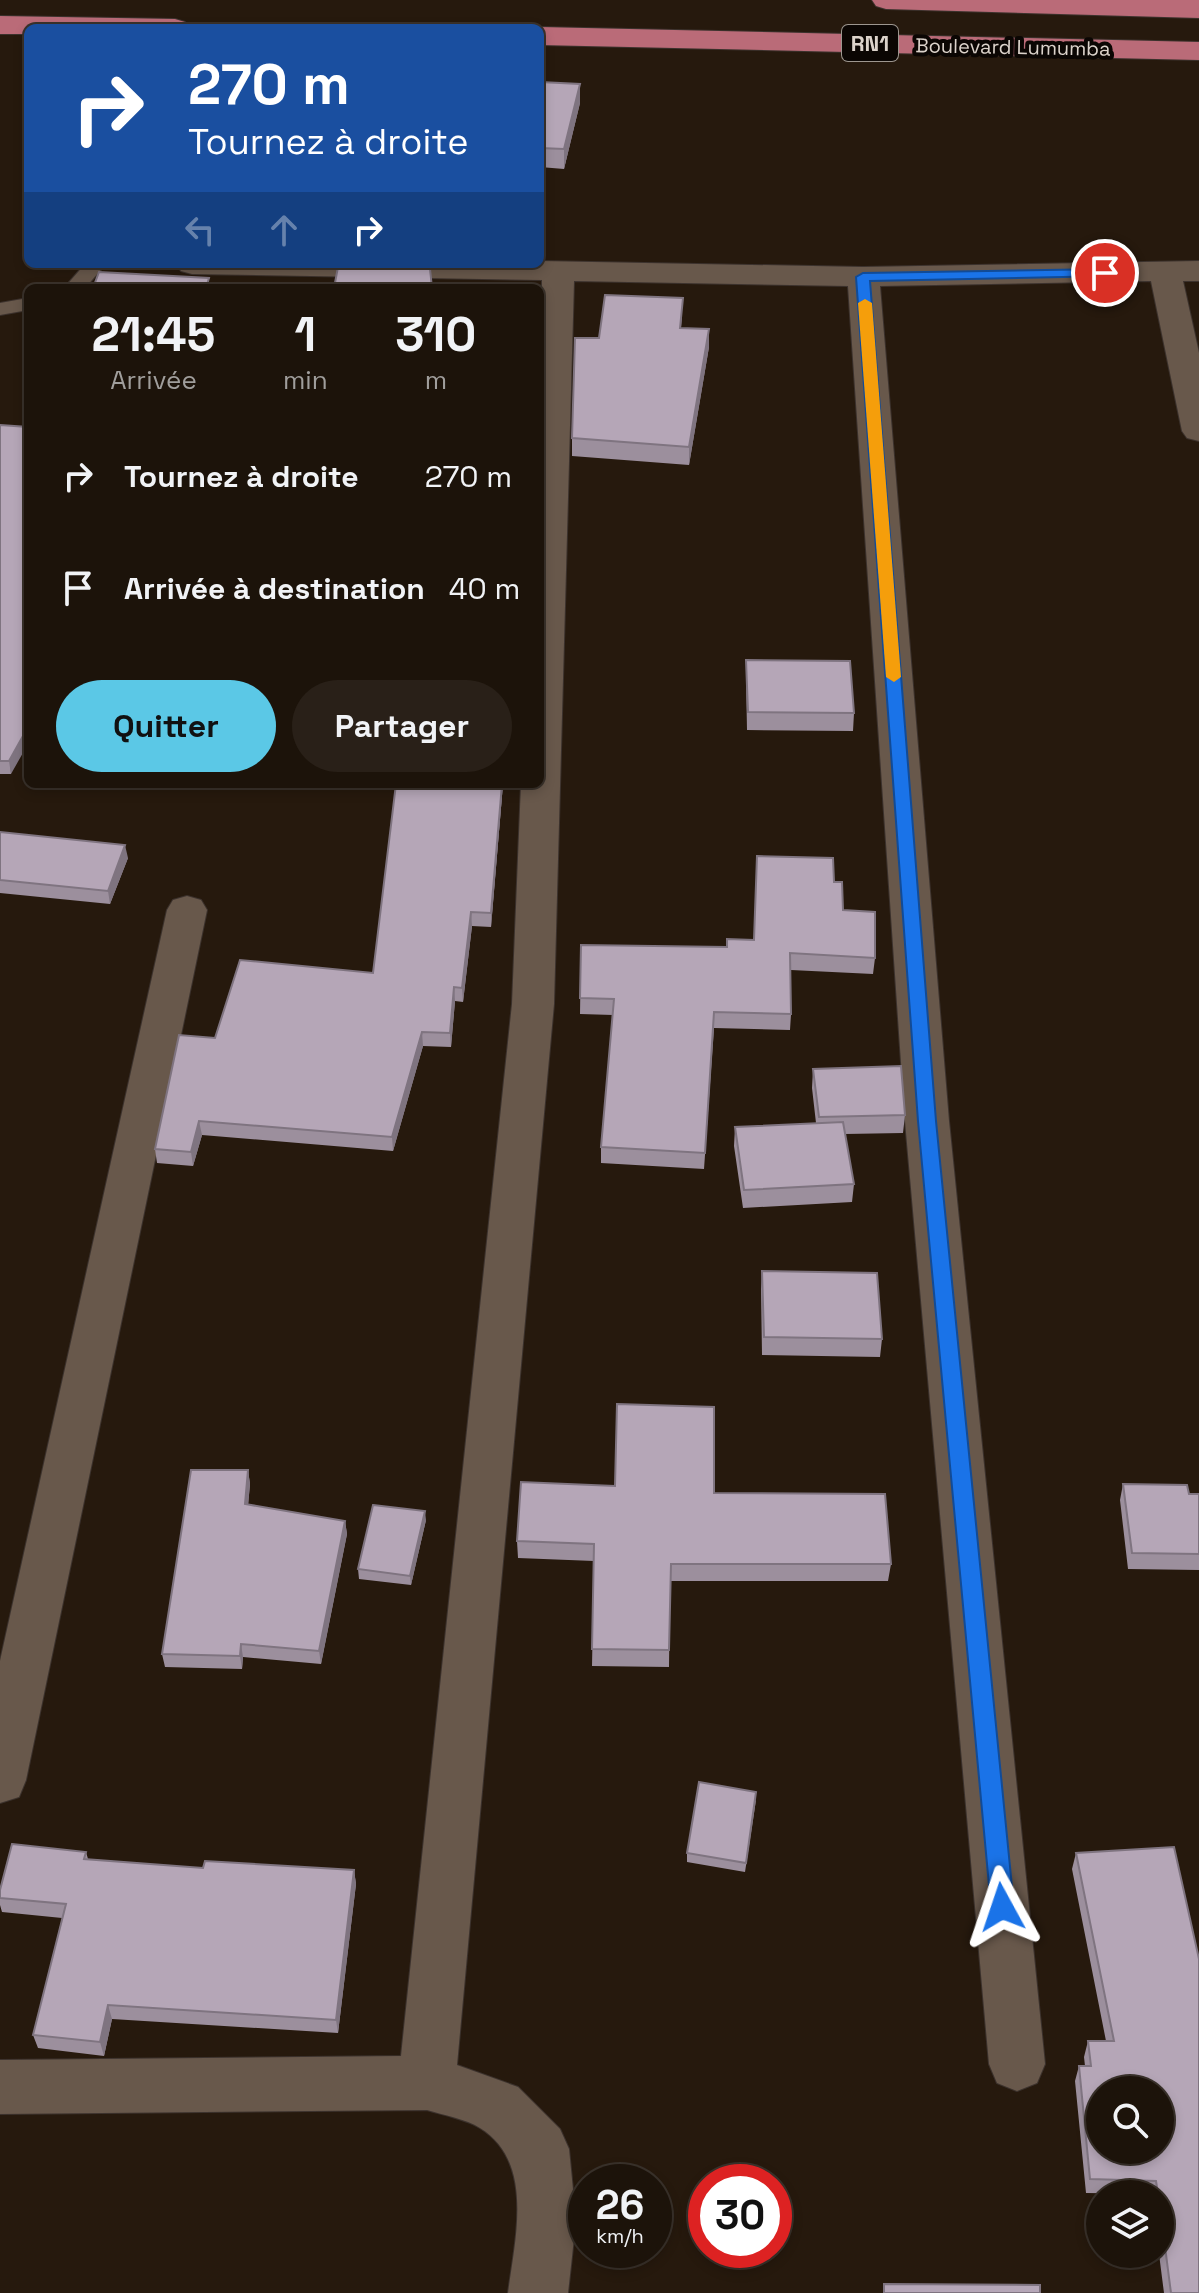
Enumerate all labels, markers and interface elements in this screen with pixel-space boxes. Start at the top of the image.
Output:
road number: RN1 [842,25,898,61]
street label: Boulevard Lumumba [915,32,1111,62]
text: 270 m [188,49,350,120]
icon: right [56,56,160,160]
text: Tournez à droite [188,119,469,165]
icon: left [178,208,222,252]
icon: ahead [262,208,306,252]
icon: right [346,208,390,252]
pin [1071,239,1139,307]
icon: arrive [1083,251,1127,295]
text: 21:45 [92,304,215,365]
text: 1 [294,304,316,365]
text: 310 [395,304,476,365]
text: Arrivée [110,363,197,397]
text: min [283,363,328,397]
text: m [425,363,447,397]
icon: right [56,454,100,498]
text: Tournez à droite [124,457,358,496]
text: 270 m [425,457,512,496]
icon: arrive [56,566,100,610]
text: Arrivée à destination [124,569,425,608]
text: 40 m [449,569,520,608]
button: Quitter [56,680,276,772]
button: Partager [292,680,512,772]
position arrow [960,1865,1044,1949]
map controls [1086,2076,1174,2268]
button: search [1086,2076,1174,2164]
speed limit sign: 30 [688,2164,792,2268]
text: 26 [596,2180,644,2231]
button: layers [1086,2180,1174,2268]
text: km/h [596,2223,644,2249]

